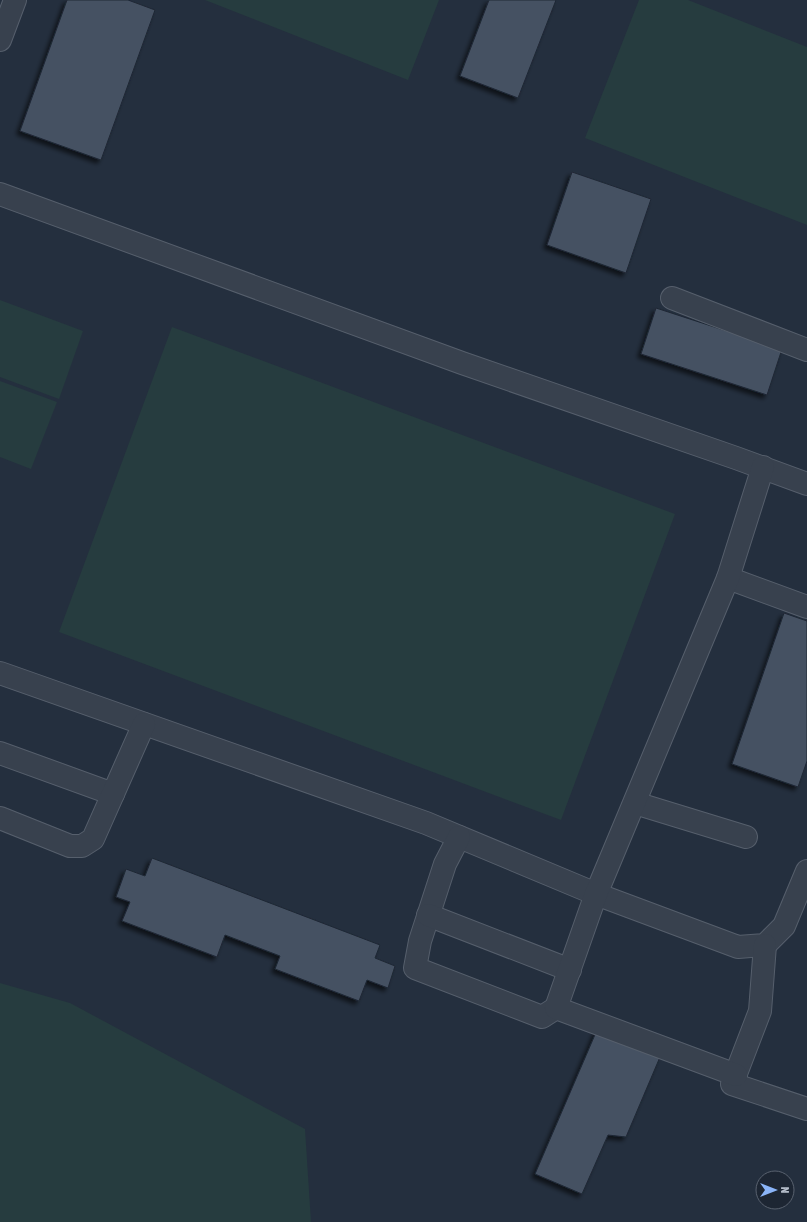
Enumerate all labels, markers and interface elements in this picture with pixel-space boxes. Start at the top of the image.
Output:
north arrow [755,1170,795,1210]
text: N [779,1187,791,1193]

